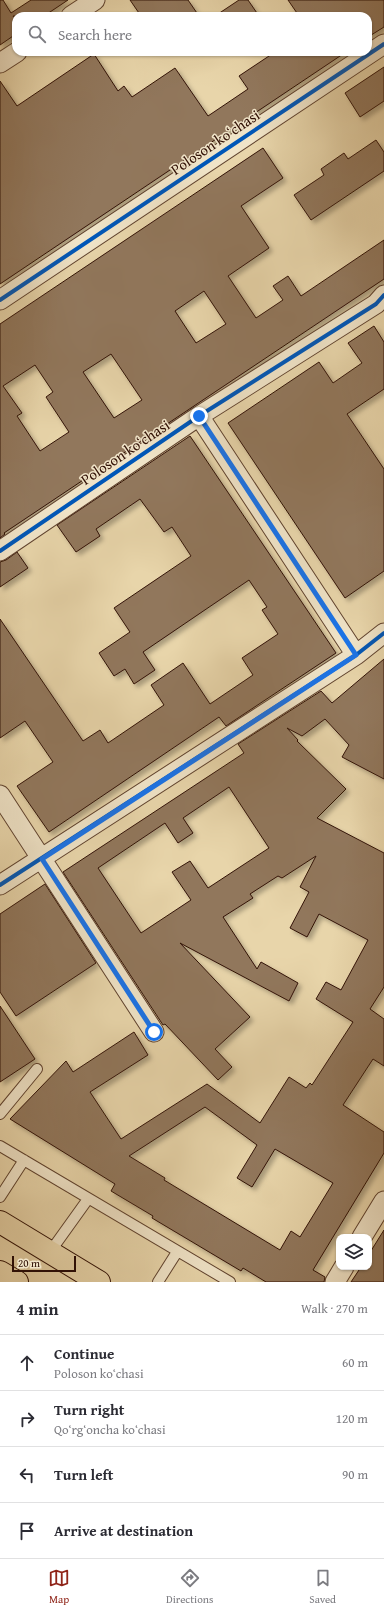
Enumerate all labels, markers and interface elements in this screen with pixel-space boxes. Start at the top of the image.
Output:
search box [12,12,372,56]
icon: search [26,23,48,45]
text: Search here [58,24,132,45]
street label: Poloson koʻchasi [166,104,264,180]
route end [190,407,208,425]
street label: Poloson koʻchasi [76,414,174,490]
route start [145,1023,163,1041]
map controls [336,1234,372,1270]
button: layers [336,1234,372,1270]
scale bar [12,1254,76,1273]
text: 20 m [18,1255,40,1271]
text: 4 min [16,1296,58,1321]
text: Walk · 270 m [301,1299,368,1318]
text: Continue [54,1343,115,1364]
icon: ahead [16,1352,38,1374]
text: 60 m [342,1353,368,1372]
text: Poloson koʻchasi [54,1364,144,1383]
text: Turn right [54,1399,125,1420]
icon: right [16,1408,38,1430]
text: 120 m [336,1409,368,1428]
text: Qoʻrgʻoncha koʻchasi [54,1420,166,1439]
icon: left [16,1464,38,1486]
text: Turn left [54,1464,113,1485]
text: 90 m [342,1465,368,1484]
icon: arrive [16,1520,38,1542]
text: Arrive at destination [54,1520,193,1541]
tab: Map [48,1567,70,1607]
tab: Directions [166,1567,213,1607]
tab: Saved [309,1567,336,1607]

